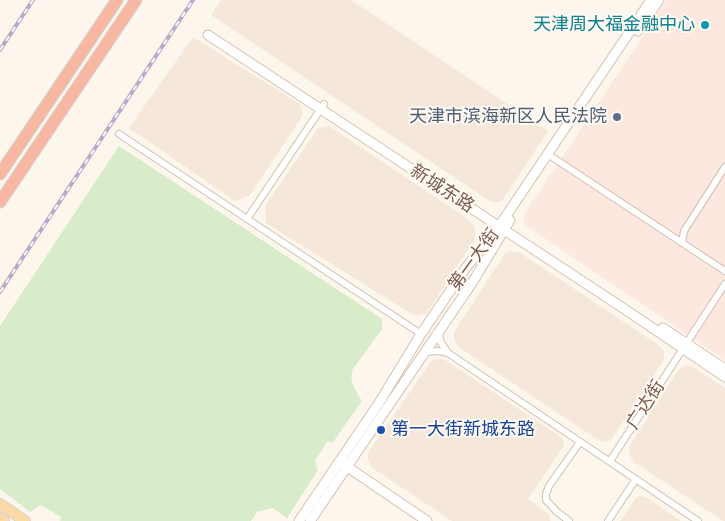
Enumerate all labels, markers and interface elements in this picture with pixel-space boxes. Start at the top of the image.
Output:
place label: 天津周大福金融中心 [533,14,695,36]
marker: 天津周大福金融中心 [699,19,711,31]
place label: 天津市滨海新区人民法院 [409,106,607,128]
marker: 天津市滨海新区人民法院 [611,111,623,123]
street label: 新城东路 [406,160,478,218]
street label: 第一大街 [444,225,504,295]
street label: 广达街 [622,376,670,434]
place label: 第一大街新城东路 [391,419,535,441]
marker: 第一大街新城东路 [375,424,387,436]

